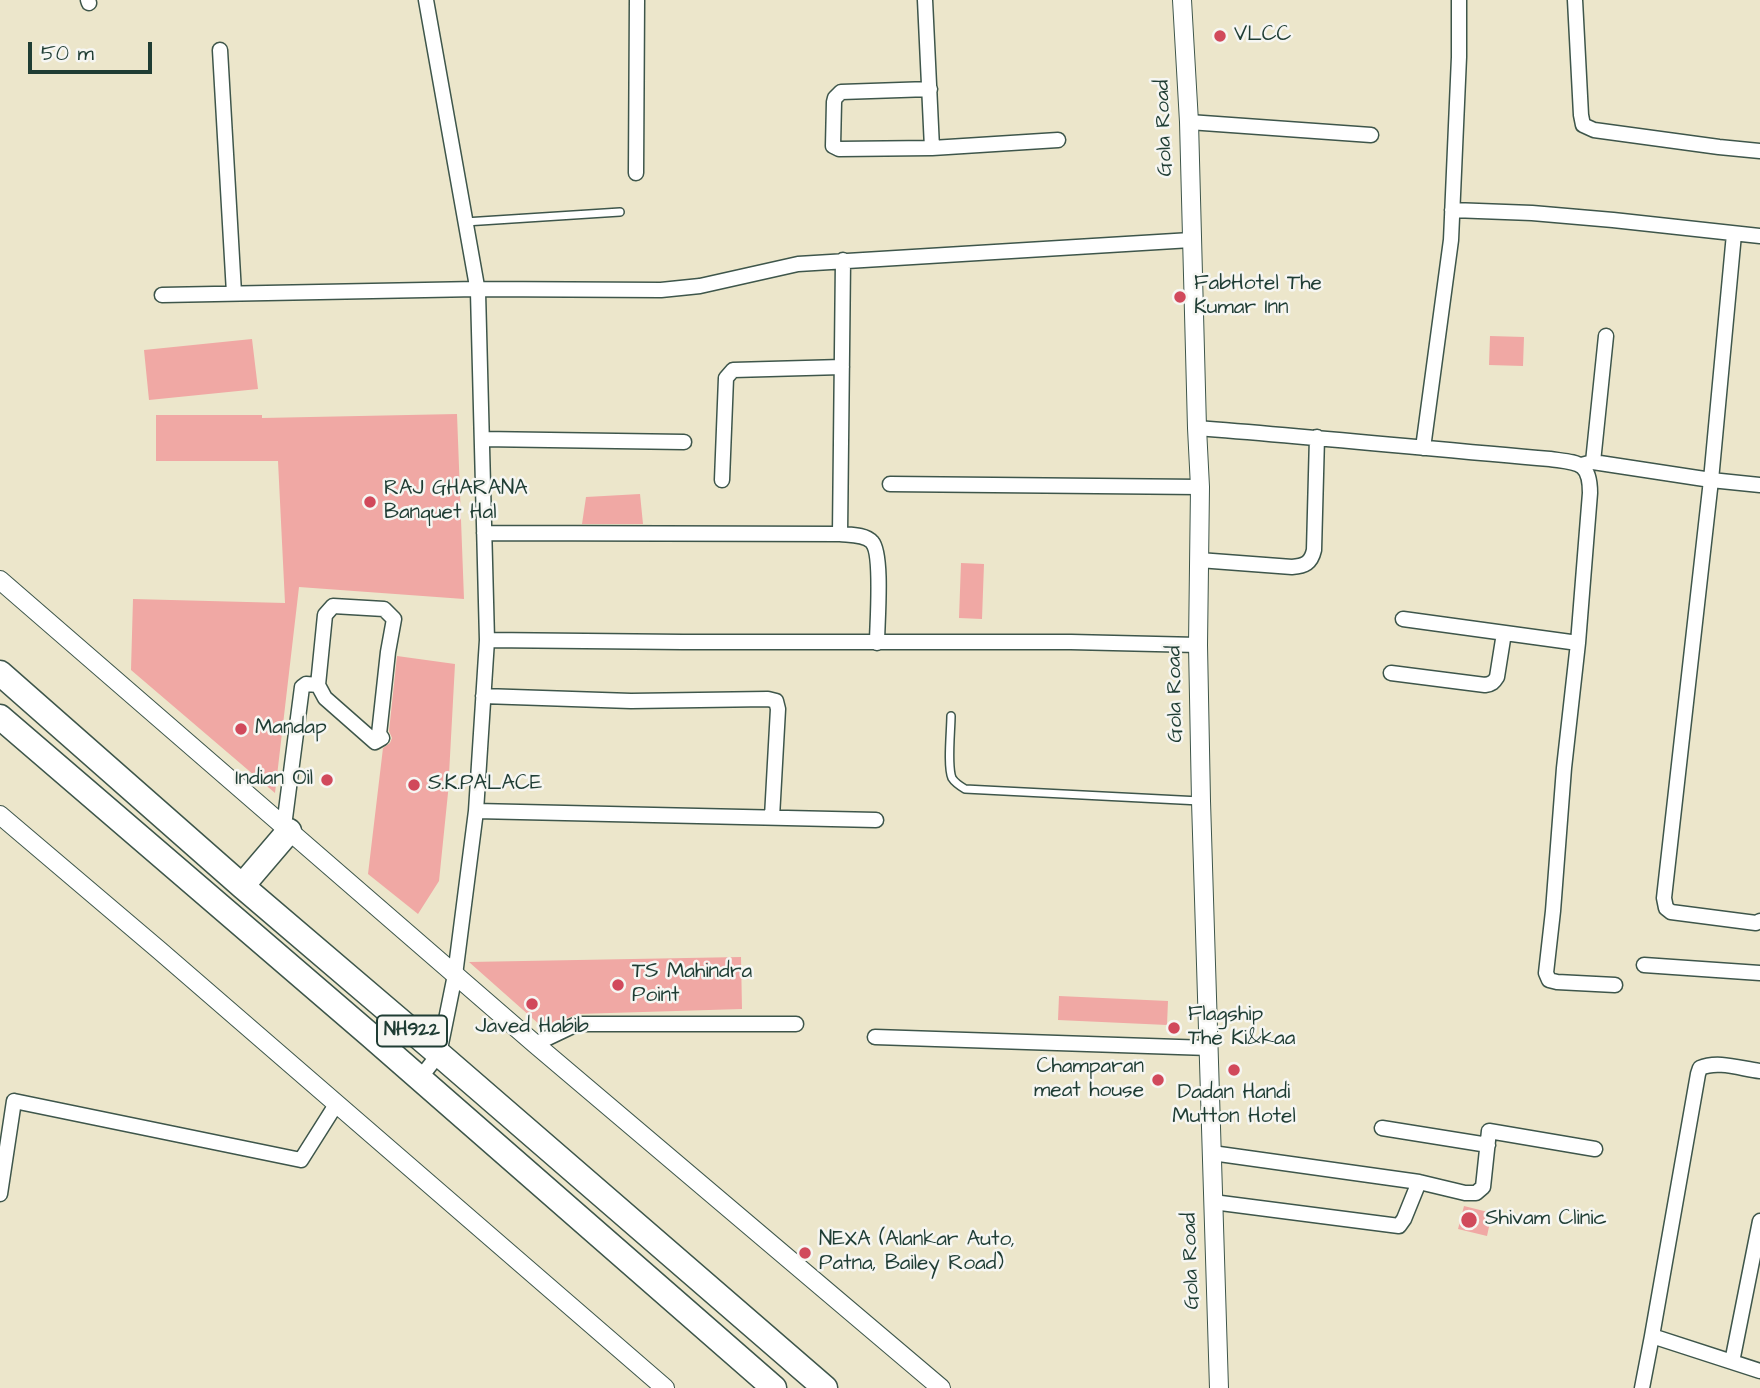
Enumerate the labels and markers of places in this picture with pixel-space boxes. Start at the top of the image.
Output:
place label: VLCC [1234,23,1291,49]
marker: VLCC [1212,28,1228,44]
place label: FabHotel The Kumar Inn [1194,272,1322,322]
marker: FabHotel The Kumar Inn [1172,289,1188,305]
place label: RAJ GHARANA Banquet Hal [384,477,528,527]
marker: RAJ GHARANA Banquet Hal [362,494,378,510]
place label: Mandap [255,716,327,742]
marker: Mandap [233,721,249,737]
place label: Indian Oil [235,767,313,793]
marker: Indian Oil [319,772,335,788]
place label: S.K.PALACE [428,772,542,798]
marker: S.K.PALACE [406,777,422,793]
place label: TS Mahindra Point [632,960,752,1010]
marker: TS Mahindra Point [610,977,626,993]
marker: Javed Habib [524,996,540,1012]
place label: Flagship The Ki&kaa [1188,1003,1295,1053]
place label: Javed Habib [475,1015,589,1041]
marker: Flagship The Ki&kaa [1166,1020,1182,1036]
place label: Champaran meat house [1034,1055,1144,1105]
marker: Dadan Handi Mutton Hotel [1226,1062,1242,1078]
marker: Champaran meat house [1150,1072,1166,1088]
place label: Dadan Handi Mutton Hotel [1172,1081,1296,1131]
place label: Shivam Clinic [1485,1207,1607,1233]
marker: Shivam Clinic [1459,1210,1479,1230]
place label: NEXA (Alankar Auto, Patna, Bailey Road) [819,1228,1015,1278]
marker: NEXA (Alankar Auto, Patna, Bailey Road) [797,1245,813,1261]

